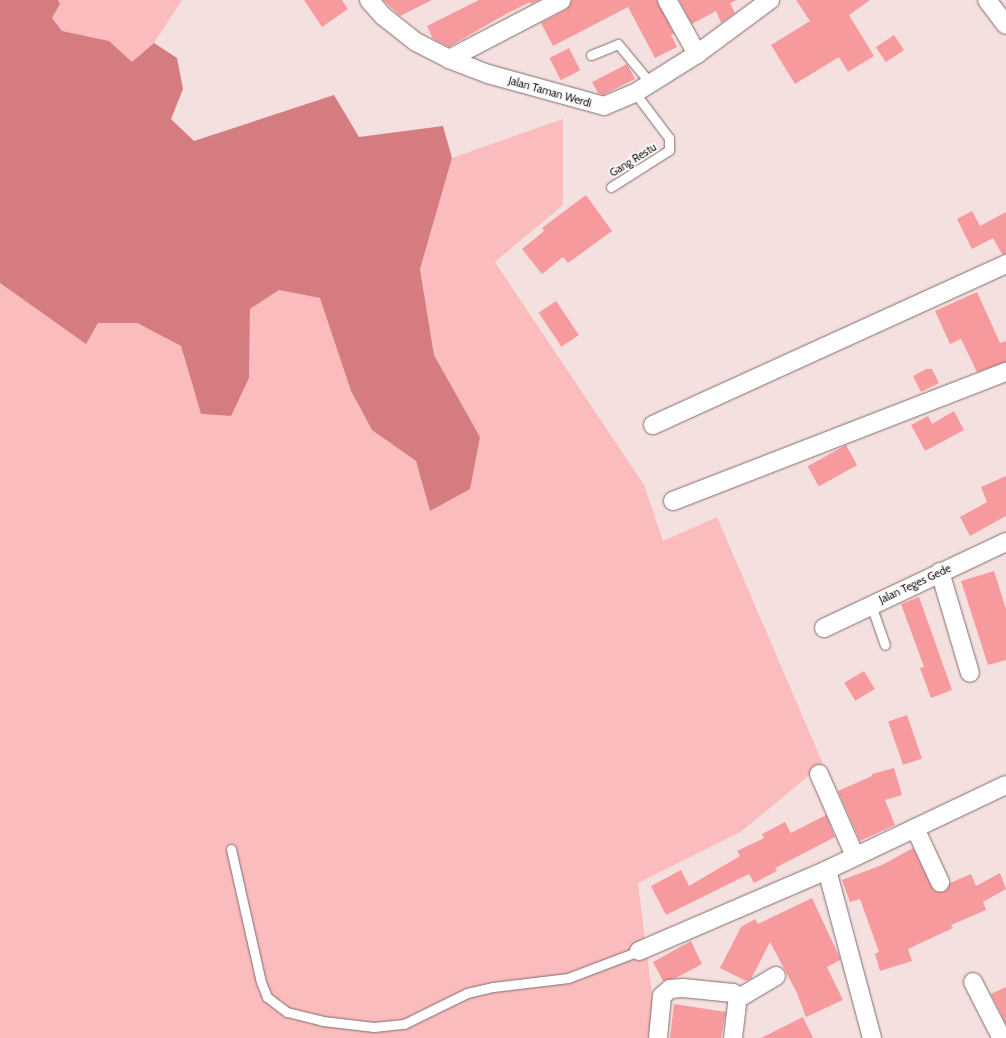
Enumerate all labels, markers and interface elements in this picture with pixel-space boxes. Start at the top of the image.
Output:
street label: Jalan Taman Werdi [507,74,593,110]
street label: Gang Restu [607,140,659,180]
street label: Jalan Teges Gede [877,562,953,606]

